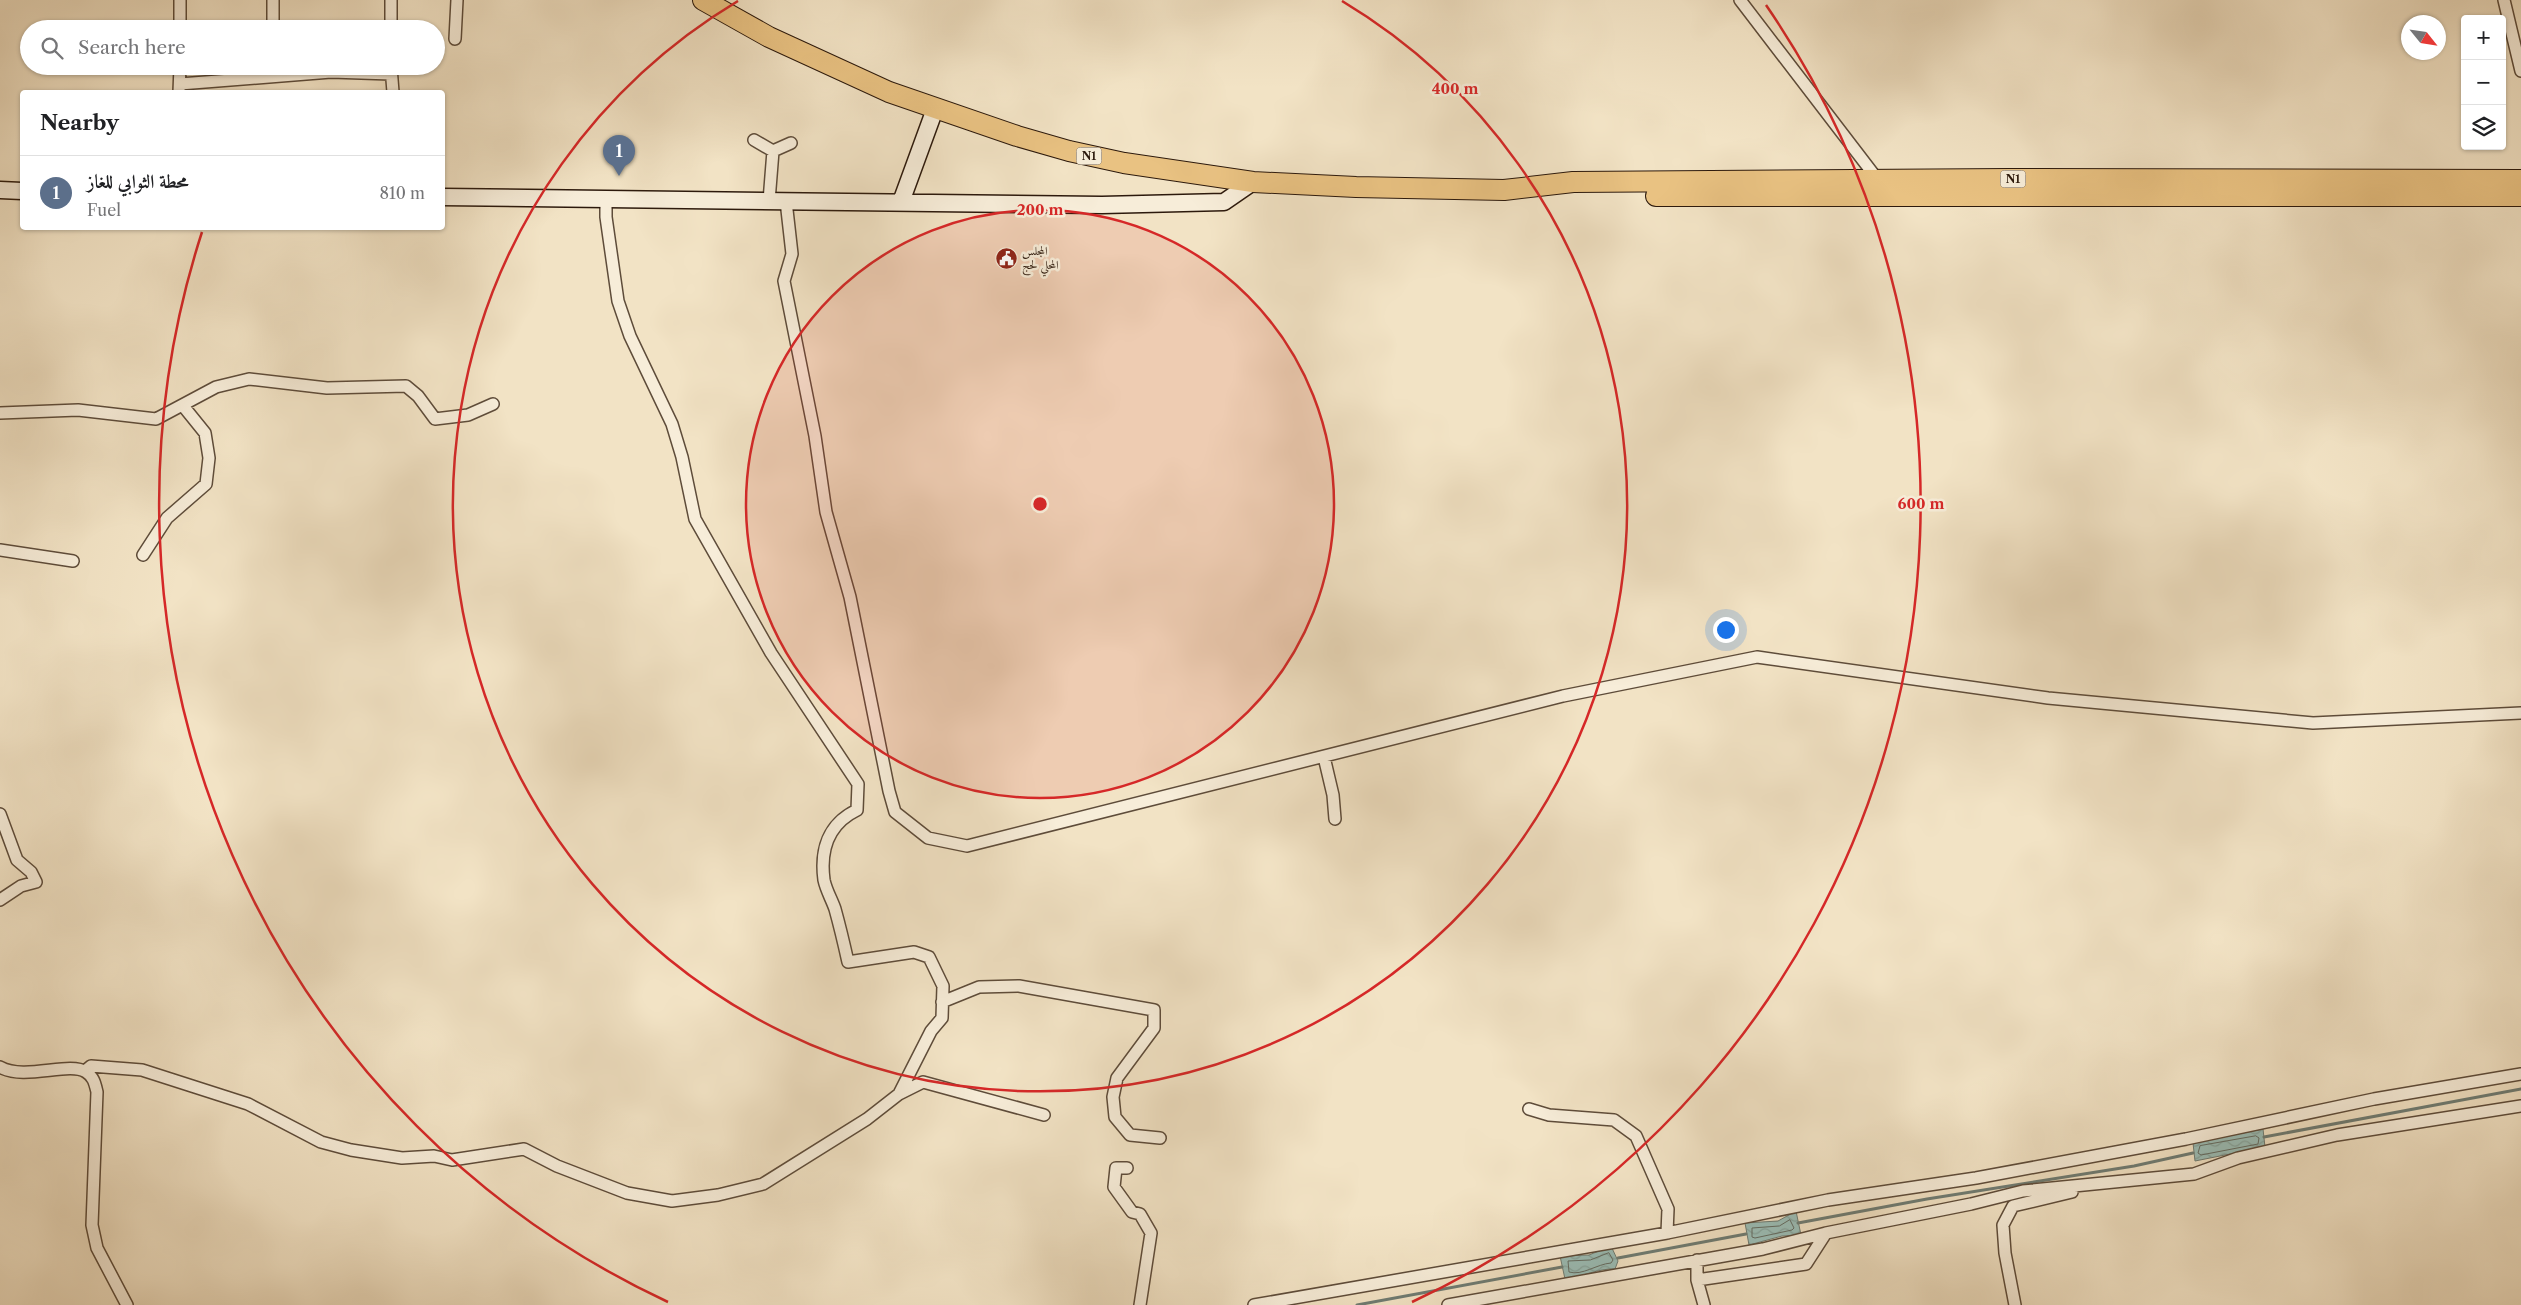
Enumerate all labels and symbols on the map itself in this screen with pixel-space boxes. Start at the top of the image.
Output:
north arrow [2401,15,2446,60]
text: 400 m [1432,79,1478,98]
pin: 1 [603,135,635,176]
road number: N1 [1076,148,1102,164]
road number: N1 [2000,170,2026,188]
text: 200 m [1017,200,1063,219]
place label: المجلس المحلي لحج [1022,243,1059,277]
public building icon: المجلس المحلي لحج [994,246,1018,270]
text: 600 m [1898,494,1944,513]
centre of rings [1031,495,1049,513]
your location [1713,617,1739,643]

